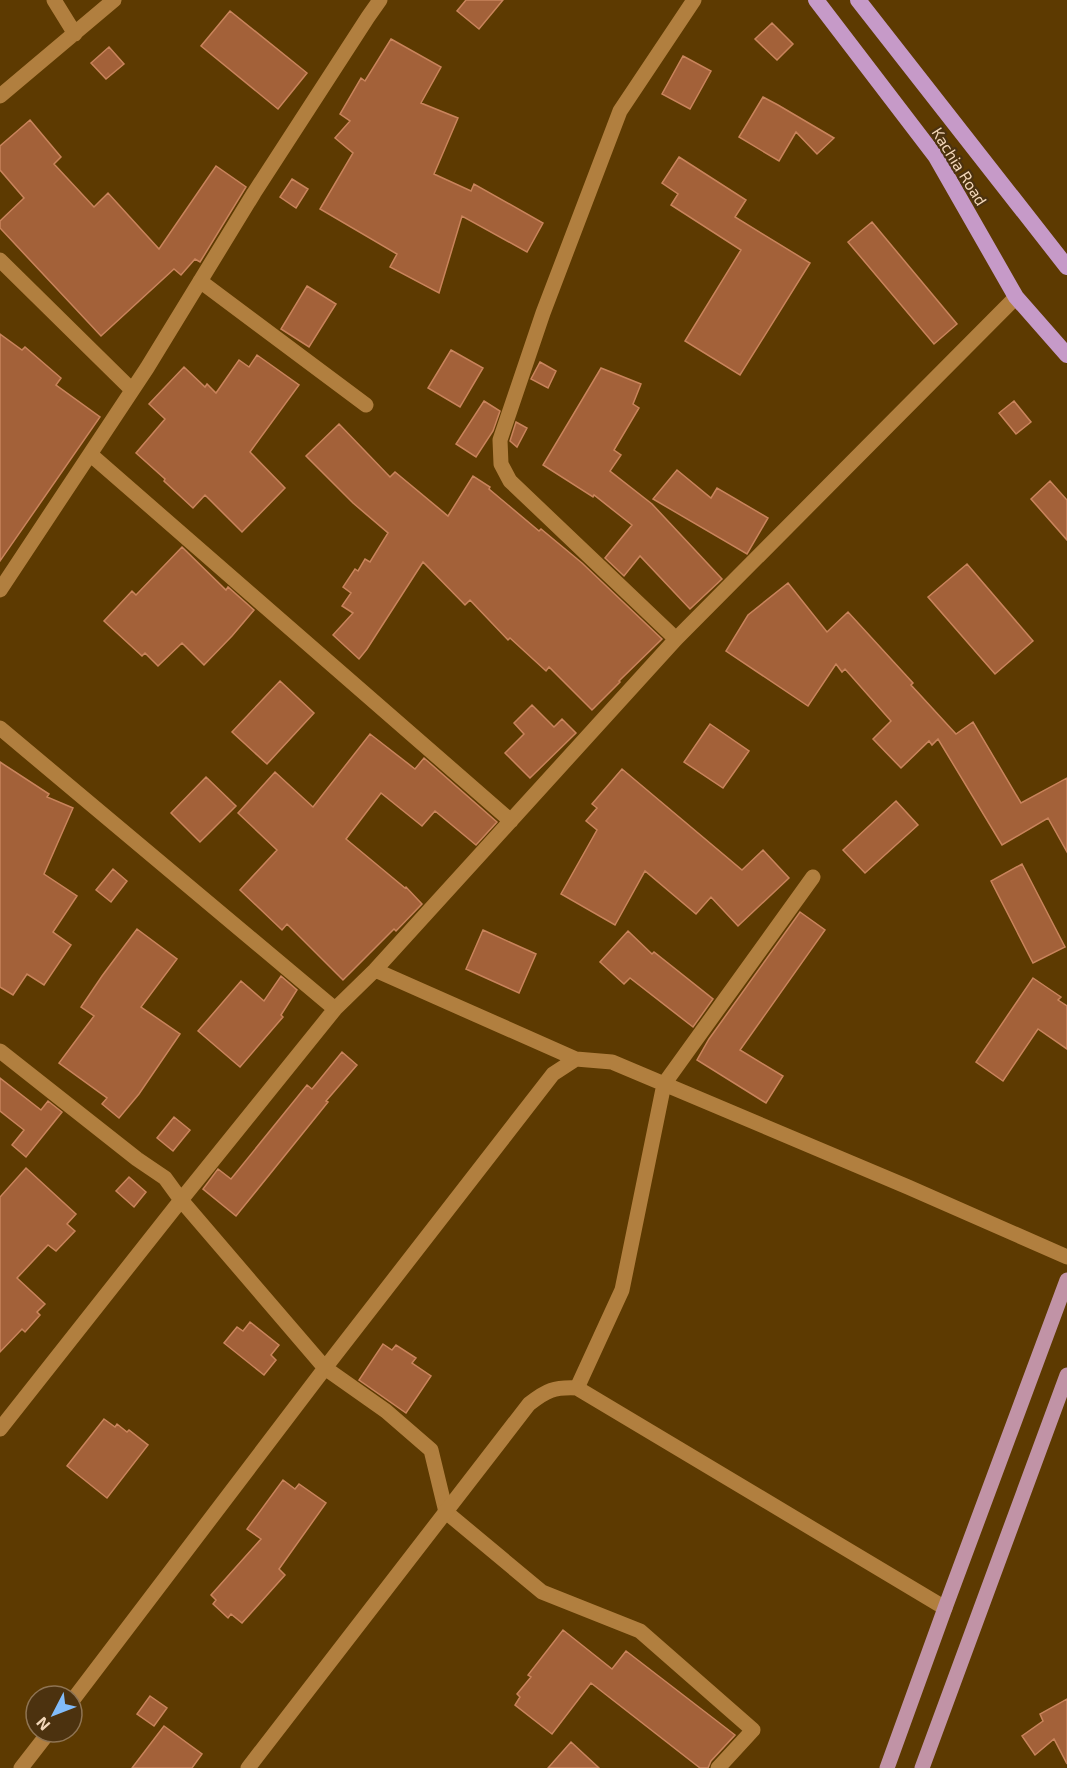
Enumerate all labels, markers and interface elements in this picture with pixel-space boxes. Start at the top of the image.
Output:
street label: Kachia Road [928,123,992,209]
north arrow [24,1684,84,1744]
text: N [32,1714,53,1735]

